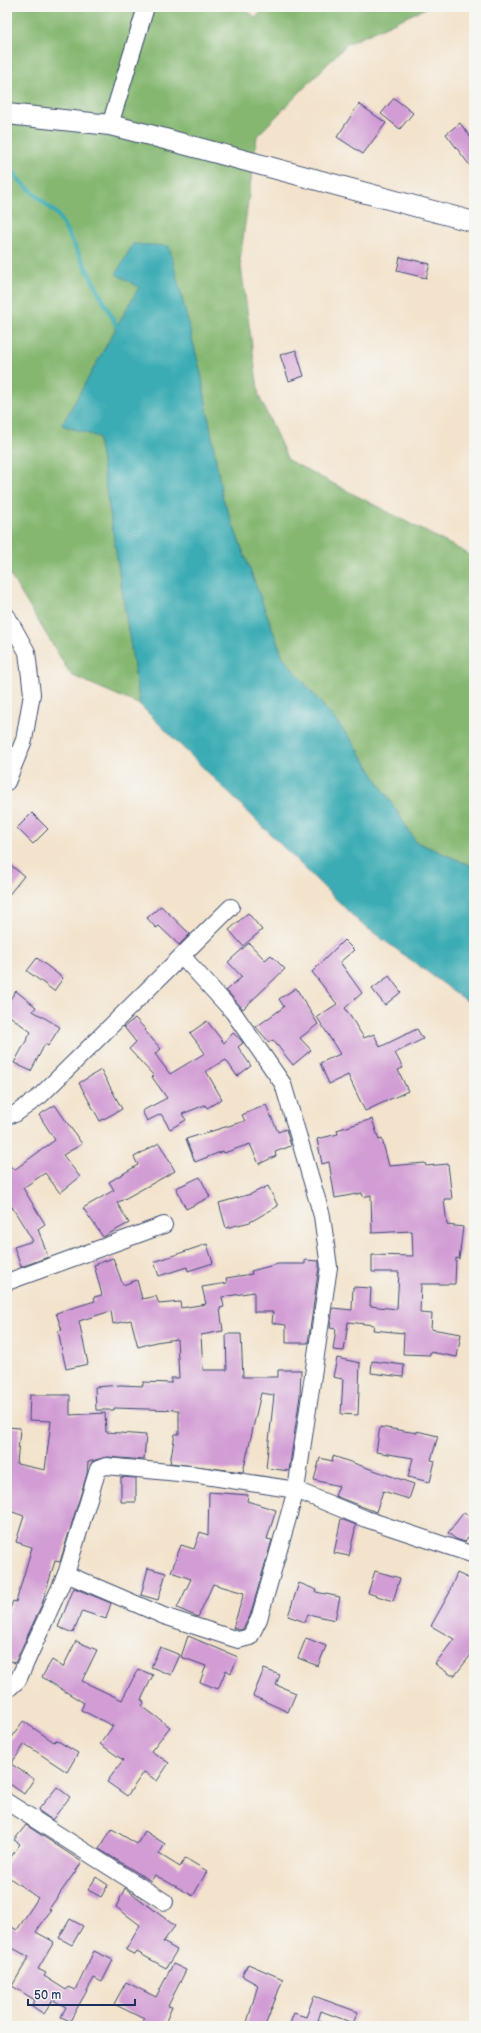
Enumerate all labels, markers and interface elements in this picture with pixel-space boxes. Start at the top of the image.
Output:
scale bar [28,1981,135,2007]
text: 50 m [34,1988,61,2003]

